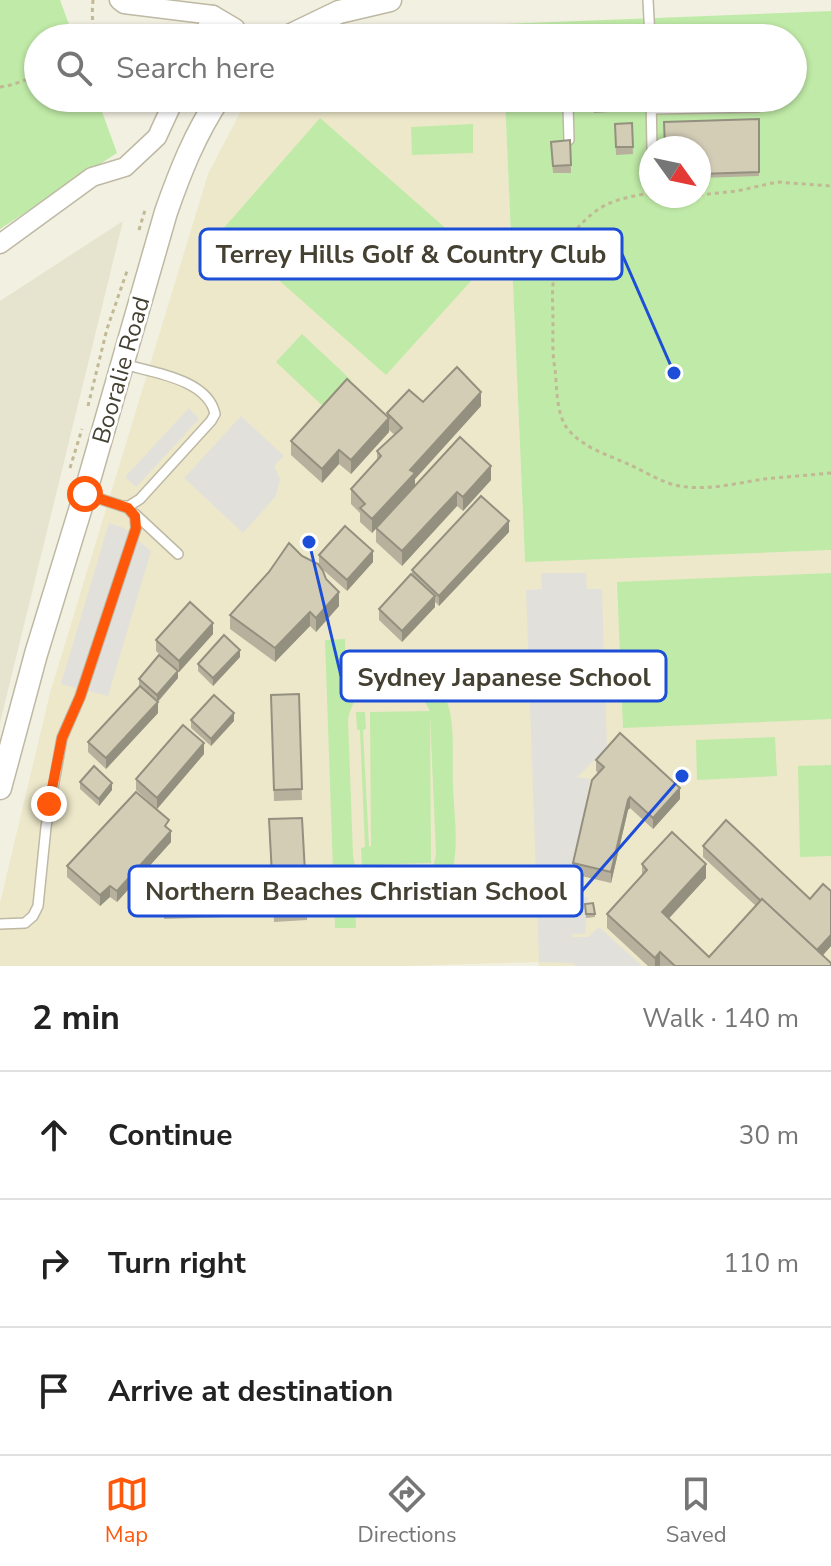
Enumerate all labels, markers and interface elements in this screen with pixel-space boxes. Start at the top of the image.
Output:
search box [24,24,807,112]
icon: search [52,46,96,90]
text: Search here [116,48,275,89]
north arrow [639,136,711,208]
callout: Terrey Hills Golf & Country Club [200,229,622,279]
text: Terrey Hills Golf & Country Club [216,237,606,272]
street label: Booralie Road [85,293,157,447]
route start [67,476,103,512]
callout: Sydney Japanese School [341,651,666,701]
text: Sydney Japanese School [357,660,651,695]
route end [31,786,67,822]
callout: Northern Beaches Christian School [129,866,582,916]
text: Northern Beaches Christian School [145,874,568,909]
text: 2 min [32,995,120,1041]
text: Walk · 140 m [642,1001,799,1036]
icon: ahead [32,1113,76,1157]
text: Continue [108,1115,233,1156]
text: 30 m [739,1118,799,1153]
icon: right [32,1241,76,1285]
text: Turn right [108,1243,246,1284]
text: 110 m [723,1246,799,1281]
icon: arrive [32,1369,76,1413]
text: Arrive at destination [108,1371,393,1412]
tab: Map [105,1472,149,1550]
tab: Directions [358,1472,457,1550]
tab: Saved [666,1472,726,1550]

